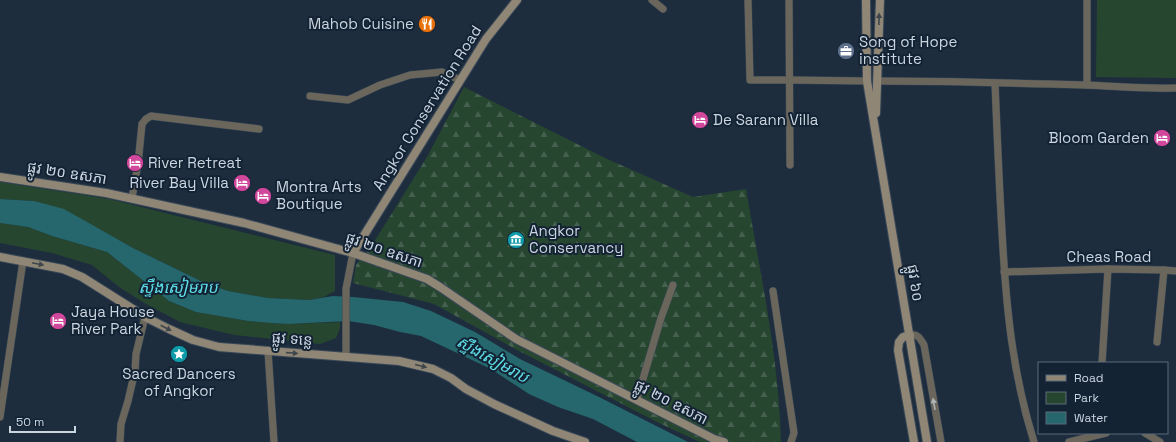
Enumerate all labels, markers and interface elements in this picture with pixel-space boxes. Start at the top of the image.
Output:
one-way arrow [876,12,882,25]
place label: Mahob Cuisine [308,14,414,33]
restaurant icon: Mahob Cuisine [417,14,437,34]
street label: Angkor Conservation Road [368,22,485,194]
place label: Song of Hope institute [859,32,957,68]
office icon: Song of Hope institute [836,41,856,61]
hotel icon: De Sarann Villa [690,110,710,130]
place label: De Sarann Villa [713,110,819,129]
place label: Bloom Garden [1048,128,1149,147]
hotel icon: Bloom Garden [1152,128,1172,148]
hotel icon: River Retreat [125,153,145,173]
place label: River Retreat [148,153,242,172]
street label: ផ្លូវ ២០ ឧសភា [25,157,108,193]
place label: River Bay Villa [130,173,229,192]
hotel icon: River Bay Villa [232,173,252,193]
place label: Montra Arts Boutique [276,177,362,213]
hotel icon: Montra Arts Boutique [253,186,273,206]
place label: Angkor Conservancy [529,221,623,257]
street label: ផ្លូវ ២០ ឧសភា [342,227,425,276]
museum icon: Angkor Conservancy [506,230,526,250]
street label: Cheas Road [1067,247,1151,266]
one-way arrow [32,261,45,267]
street label: ផ្លូវ ៦០ [899,263,928,304]
water label: ស្ទឹងសៀមរាប [138,277,219,298]
place label: Jaya House River Park [71,302,155,338]
hotel icon: Jaya House River Park [48,311,68,331]
one-way arrow [160,324,172,331]
street label: ផ្លូវ ទន្លេ [271,328,313,354]
water label: ស្ទឹងសៀមរាប [453,331,534,389]
place icon: Sacred Dancers of Angkor [169,344,189,364]
one-way arrow [286,349,298,356]
legend [1038,362,1168,434]
one-way arrow [415,363,427,369]
place label: Sacred Dancers of Angkor [122,364,236,400]
text: Road [1074,370,1103,386]
street label: ផ្លូវ ២០ ឧសភា [629,375,711,432]
text: Park [1074,390,1099,406]
one-way arrow [931,397,937,410]
scale bar [10,408,75,434]
text: Water [1074,410,1108,426]
text: 50 m [16,414,44,430]

